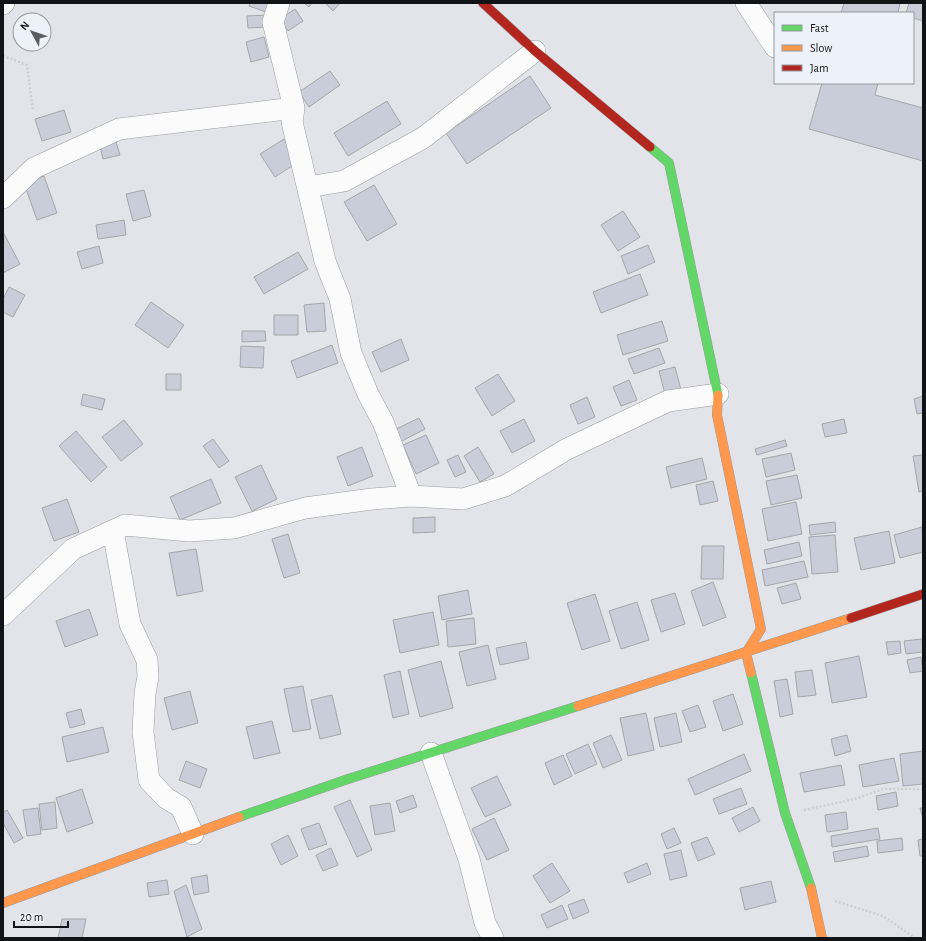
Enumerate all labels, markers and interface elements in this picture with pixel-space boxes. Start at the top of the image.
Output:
north arrow [12,12,52,52]
legend [774,12,914,84]
text: N [18,19,31,32]
text: Fast [810,22,829,34]
text: Slow [810,42,832,54]
text: Jam [810,62,829,74]
scale bar [14,903,68,929]
text: 20 m [20,911,43,923]

